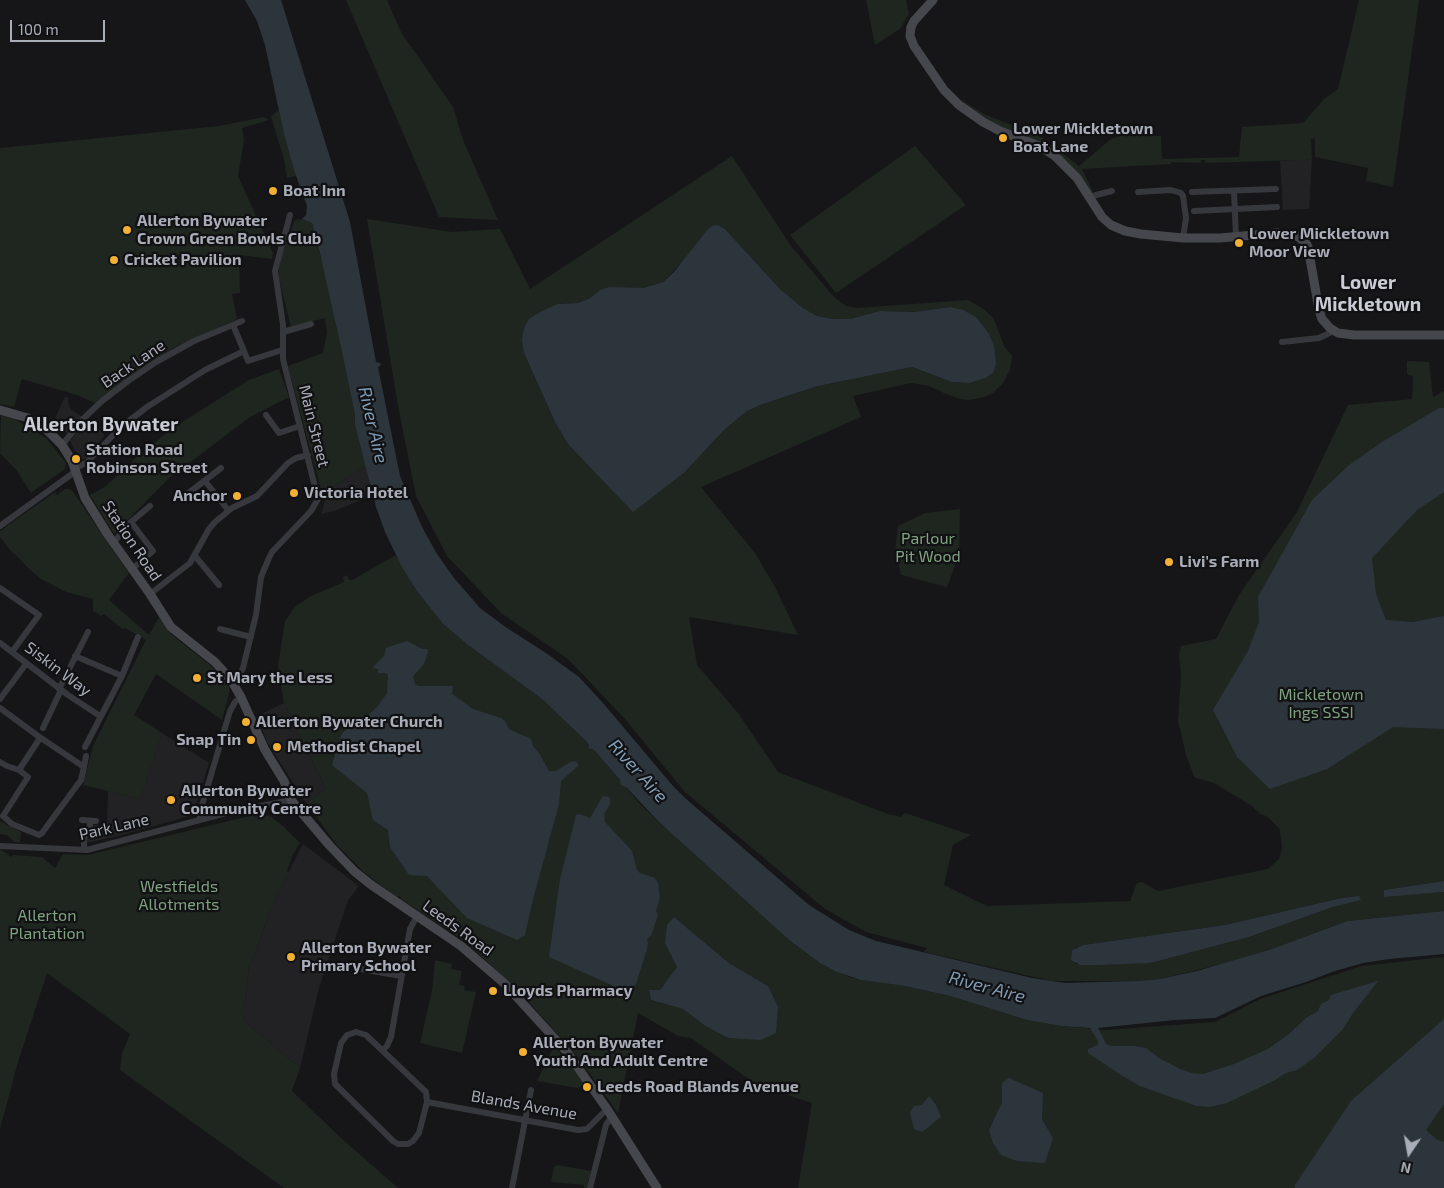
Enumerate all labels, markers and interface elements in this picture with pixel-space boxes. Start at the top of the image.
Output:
scale bar [12,10,108,42]
text: 100 m [18,20,59,38]
place label: Lower Mickletown Boat Lane [1013,119,1153,157]
marker: Lower Mickletown Boat Lane [997,132,1009,144]
place label: Boat Inn [283,181,346,201]
marker: Boat Inn [267,185,279,197]
place label: Allerton Bywater Crown Green Bowls Club [137,211,321,249]
marker: Allerton Bywater Crown Green Bowls Club [121,224,133,236]
place label: Lower Mickletown Moor View [1249,224,1389,262]
marker: Lower Mickletown Moor View [1233,237,1245,249]
place label: Cricket Pavilion [124,250,242,270]
marker: Cricket Pavilion [108,254,120,266]
district label: Lower Mickletown [1315,272,1421,316]
street label: Back Lane [97,336,169,392]
street label: Main Street [295,383,333,469]
water label: River Aire [354,384,392,466]
district label: Allerton Bywater [24,414,178,436]
place label: Station Road Robinson Street [86,440,207,478]
marker: Station Road Robinson Street [70,453,82,465]
place label: Victoria Hotel [304,483,408,503]
place label: Anchor [173,486,227,506]
marker: Victoria Hotel [288,487,300,499]
marker: Anchor [231,490,243,502]
street label: Station Road [98,497,166,585]
park label: Parlour Pit Wood [895,529,961,567]
place label: Livi's Farm [1179,552,1259,572]
marker: Livi's Farm [1163,556,1175,568]
street label: Siskin Way [21,638,95,700]
place label: St Mary the Less [207,668,333,688]
marker: St Mary the Less [191,672,203,684]
park label: Mickletown Ings SSSI [1279,685,1363,723]
place label: Allerton Bywater Church [256,712,443,732]
marker: Allerton Bywater Church [240,716,252,728]
place label: Snap Tin [176,730,241,750]
marker: Snap Tin [245,734,257,746]
water label: River Aire [604,735,672,807]
place label: Methodist Chapel [287,737,421,757]
marker: Methodist Chapel [271,741,283,753]
place label: Allerton Bywater Community Centre [181,781,321,819]
marker: Allerton Bywater Community Centre [165,794,177,806]
street label: Park Lane [77,810,151,844]
park label: Westfields Allotments [139,877,219,915]
street label: Leeds Road [419,896,497,960]
park label: Allerton Plantation [9,906,85,944]
place label: Allerton Bywater Primary School [301,938,431,976]
marker: Allerton Bywater Primary School [285,951,297,963]
water label: River Aire [946,966,1028,1008]
place label: Lloyds Pharmacy [503,981,632,1001]
marker: Lloyds Pharmacy [487,985,499,997]
place label: Allerton Bywater Youth And Adult Centre [533,1033,708,1071]
marker: Allerton Bywater Youth And Adult Centre [517,1046,529,1058]
place label: Leeds Road Blands Avenue [597,1077,799,1097]
marker: Leeds Road Blands Avenue [581,1081,593,1093]
street label: Blands Avenue [470,1086,578,1124]
north arrow [1384,1128,1434,1178]
text: N [1399,1159,1412,1178]

